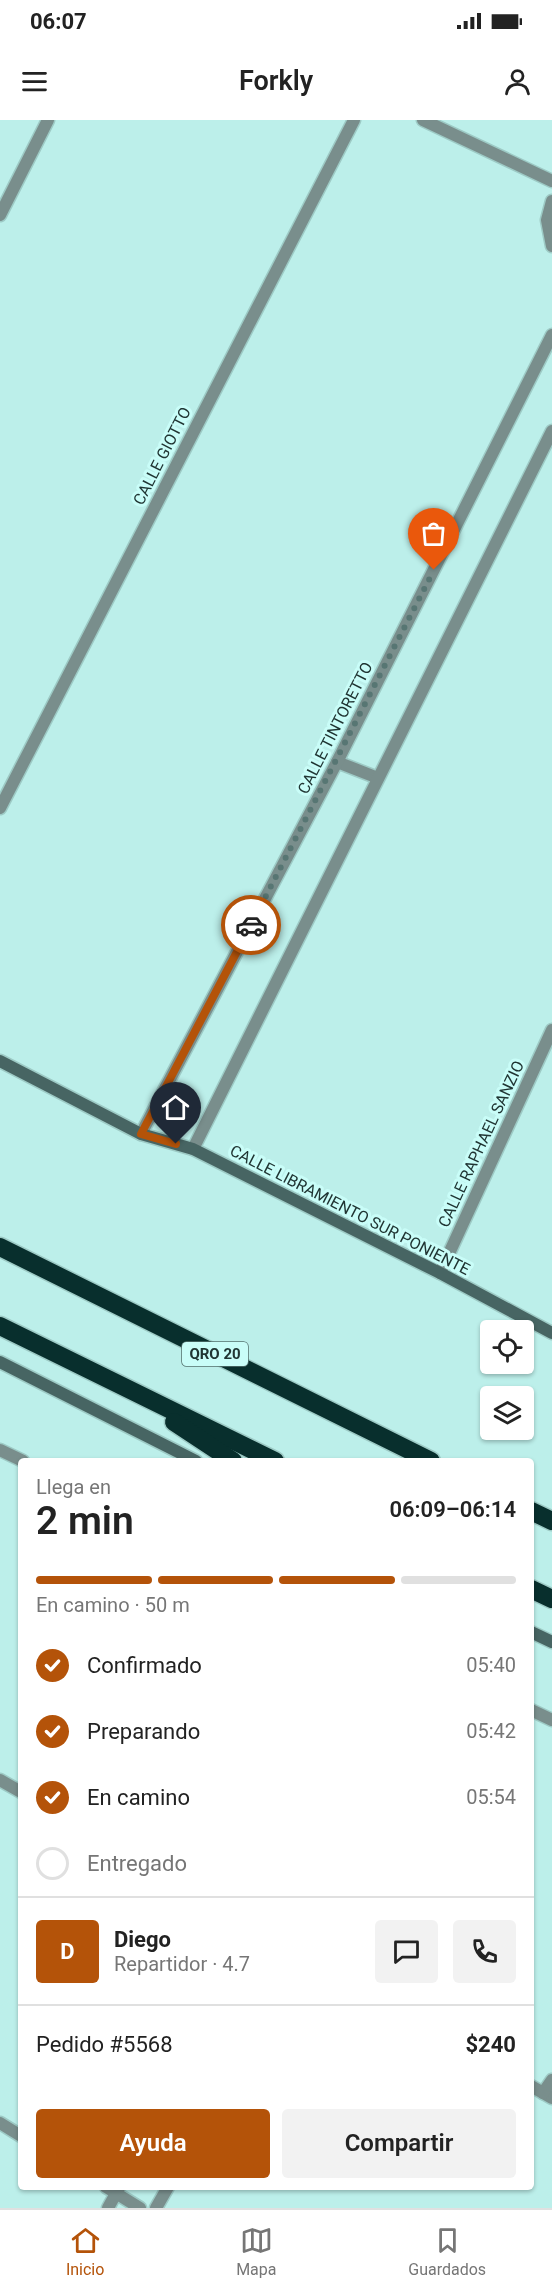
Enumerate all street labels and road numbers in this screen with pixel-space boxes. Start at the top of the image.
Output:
street label: CALLE GIOTTO [129,404,195,508]
street label: CALLE TINTORETTO [294,659,376,797]
street label: CALLE RAPHAEL SANZIO [434,1058,528,1230]
street label: CALLE LIBRAMIENTO SUR PONIENTE [227,1141,473,1279]
road number: QRO 20 [182,1342,248,1366]

